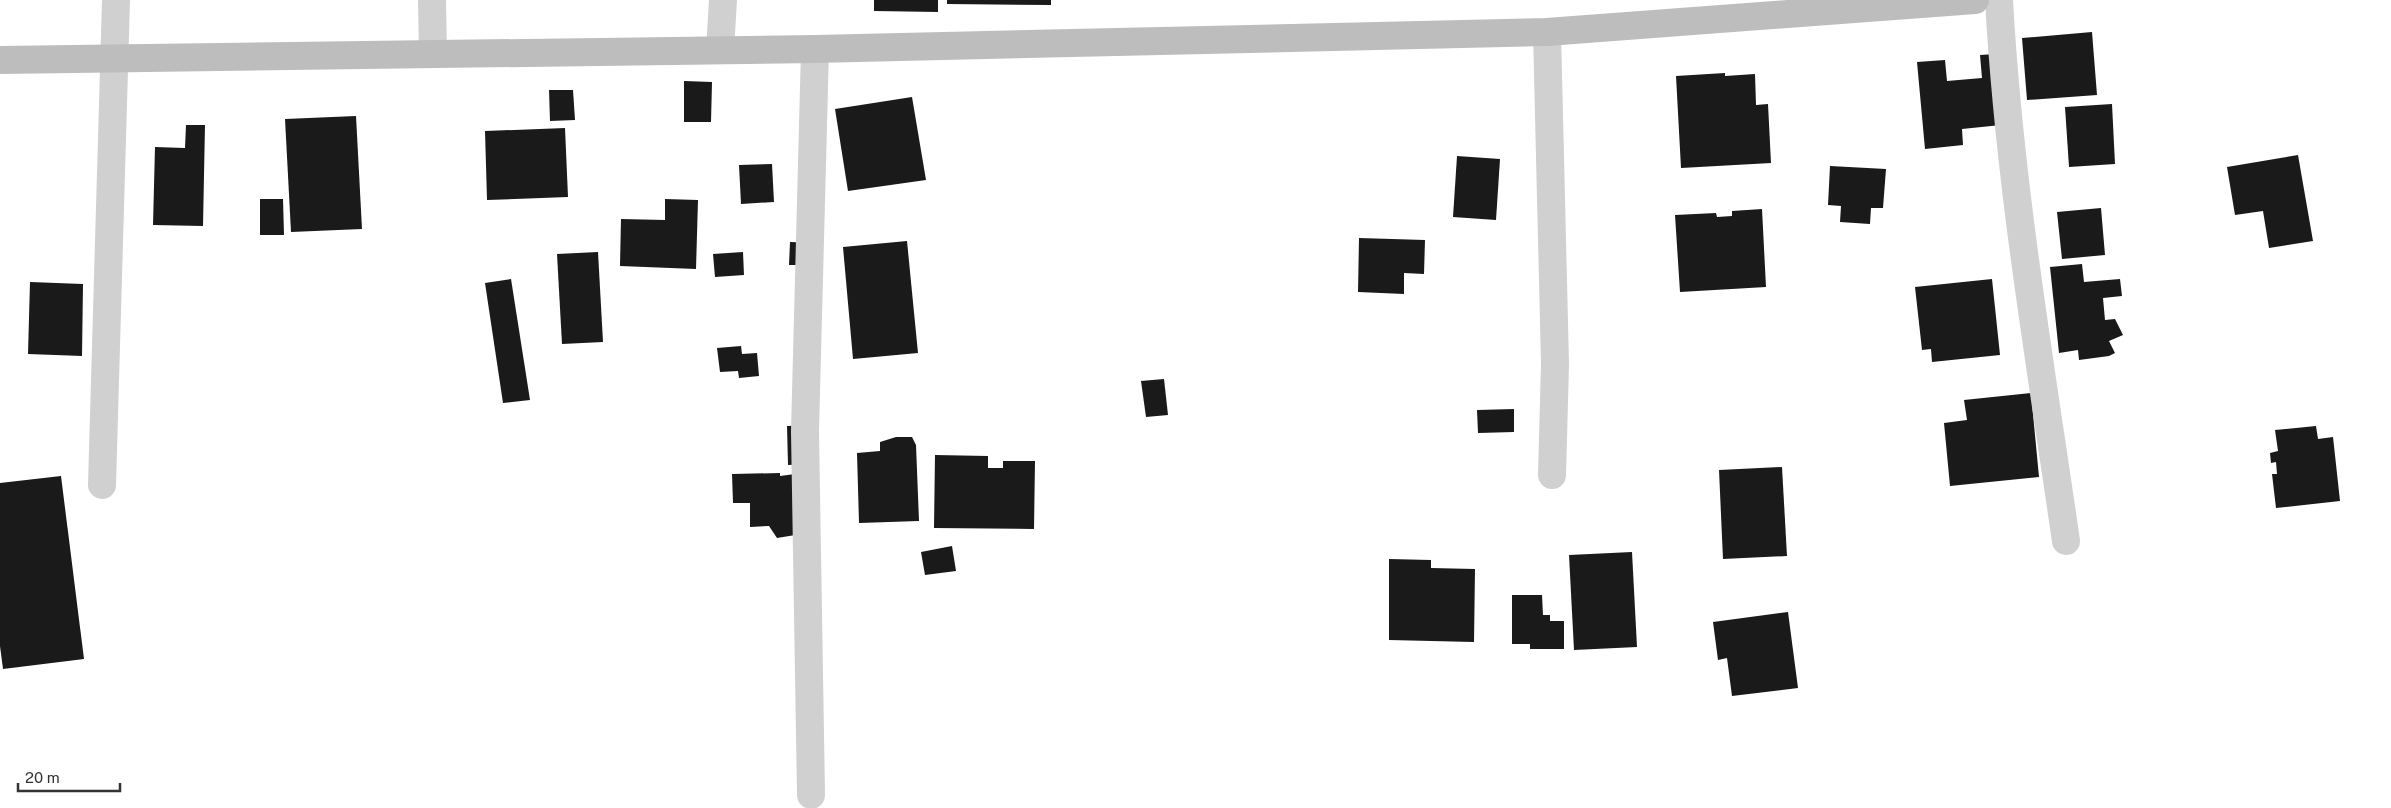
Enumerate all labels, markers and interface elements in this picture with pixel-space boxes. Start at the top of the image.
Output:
scale bar [18,760,120,792]
text: 20 m [25,769,60,786]

